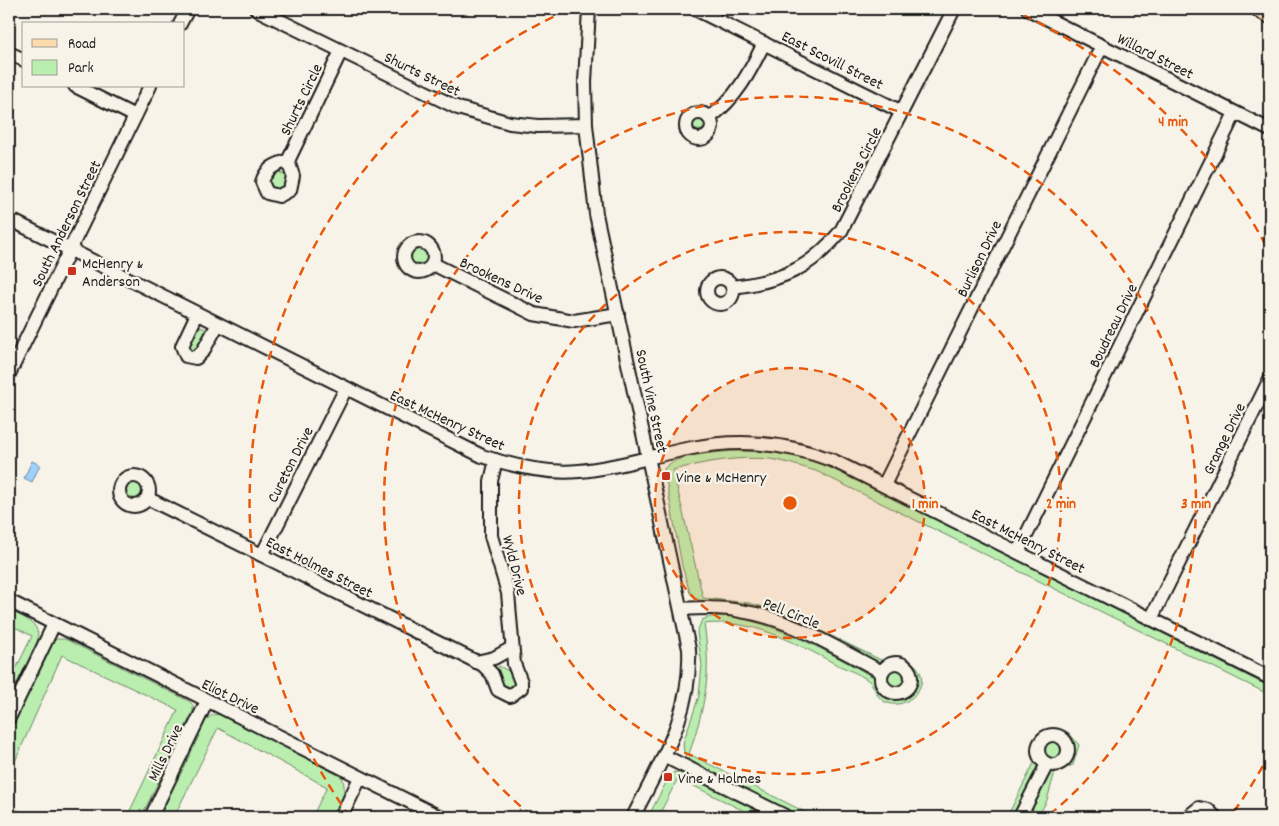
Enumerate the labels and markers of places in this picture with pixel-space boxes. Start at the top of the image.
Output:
place label: McHenry & Anderson [82,253,144,294]
marker: McHenry & Anderson [66,265,78,277]
place label: Vine & McHenry [676,467,767,490]
marker: Vine & McHenry [660,470,672,482]
centre of rings [781,494,799,512]
place label: Vine & Holmes [678,768,762,791]
marker: Vine & Holmes [662,771,674,783]

